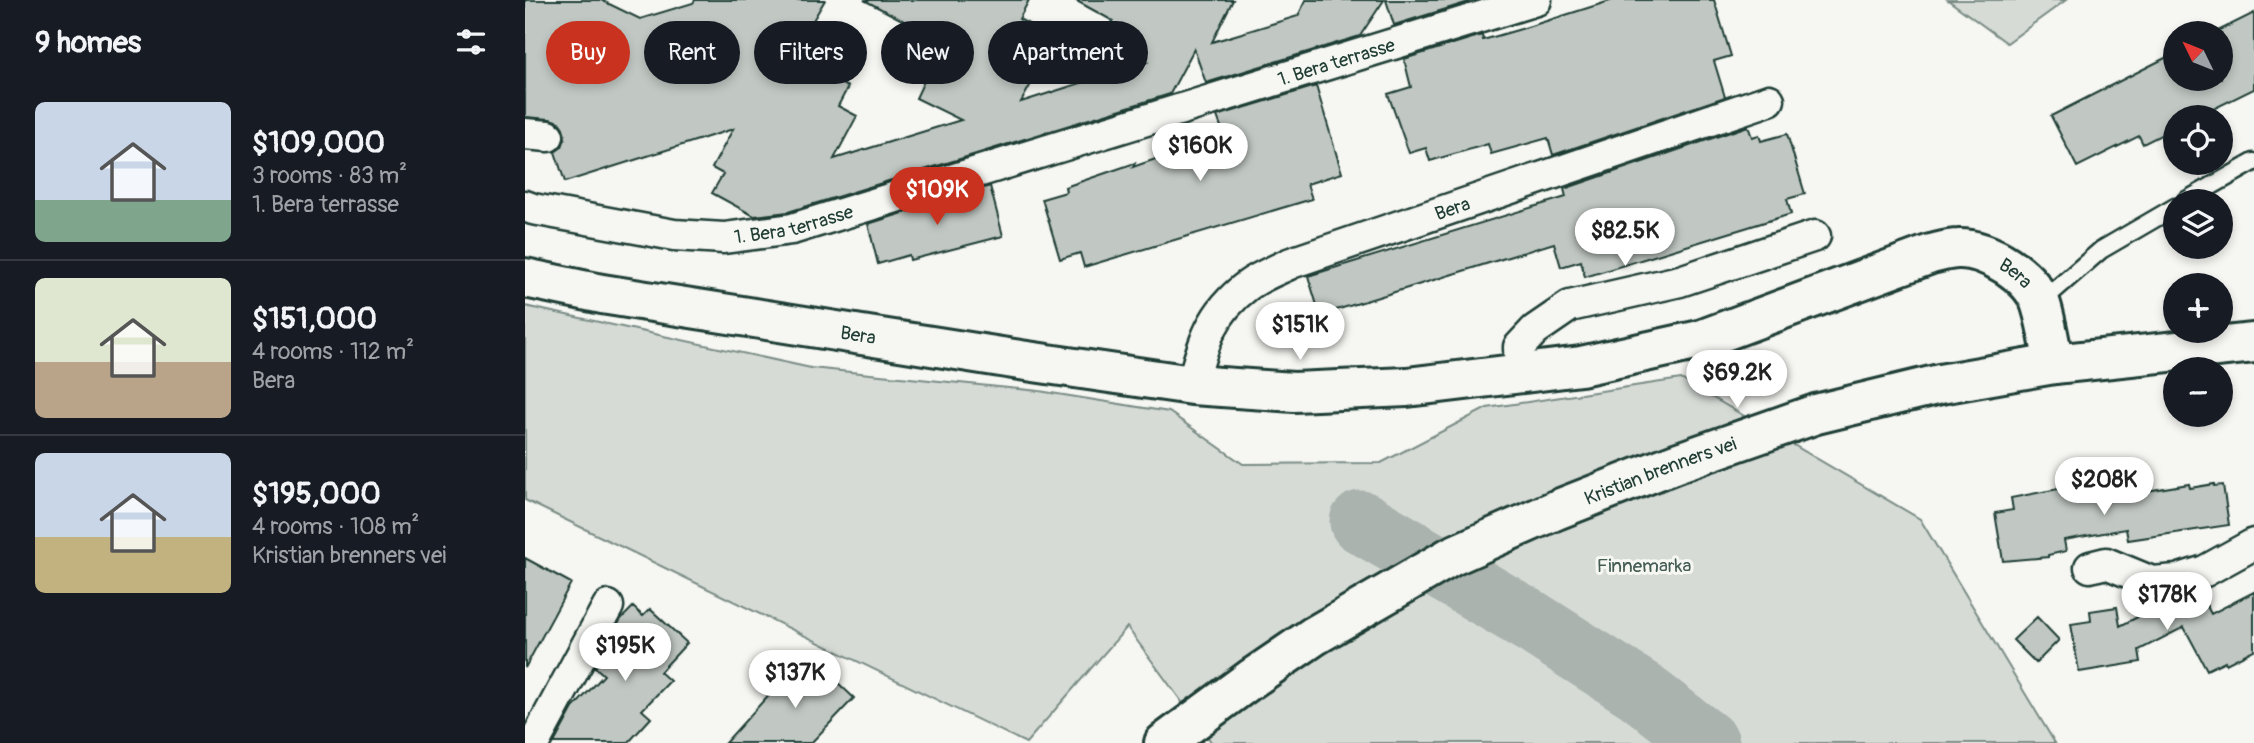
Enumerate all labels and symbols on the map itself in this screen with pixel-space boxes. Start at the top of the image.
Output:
north arrow [2163,21,2233,91]
street label: 1. Bera terrasse [1275,33,1399,92]
pin: $160K [1151,124,1249,183]
pin: $109K [888,168,986,227]
street label: Bera [1432,192,1474,226]
street label: 1. Bera terrasse [733,200,857,250]
pin: $82.5K [1568,208,1682,268]
street label: Bera [1995,253,2037,294]
pin: $151K [1251,302,1349,362]
street label: Bera [838,321,878,350]
pin: $69.2K [1680,350,1794,410]
street label: Kristian brenners vei [1581,432,1740,511]
pin: $208K [2055,458,2153,517]
park label: Finnemarka [1597,554,1691,578]
pin: $178K [2118,572,2216,632]
pin: $195K [576,624,674,683]
pin: $137K [746,650,844,710]

